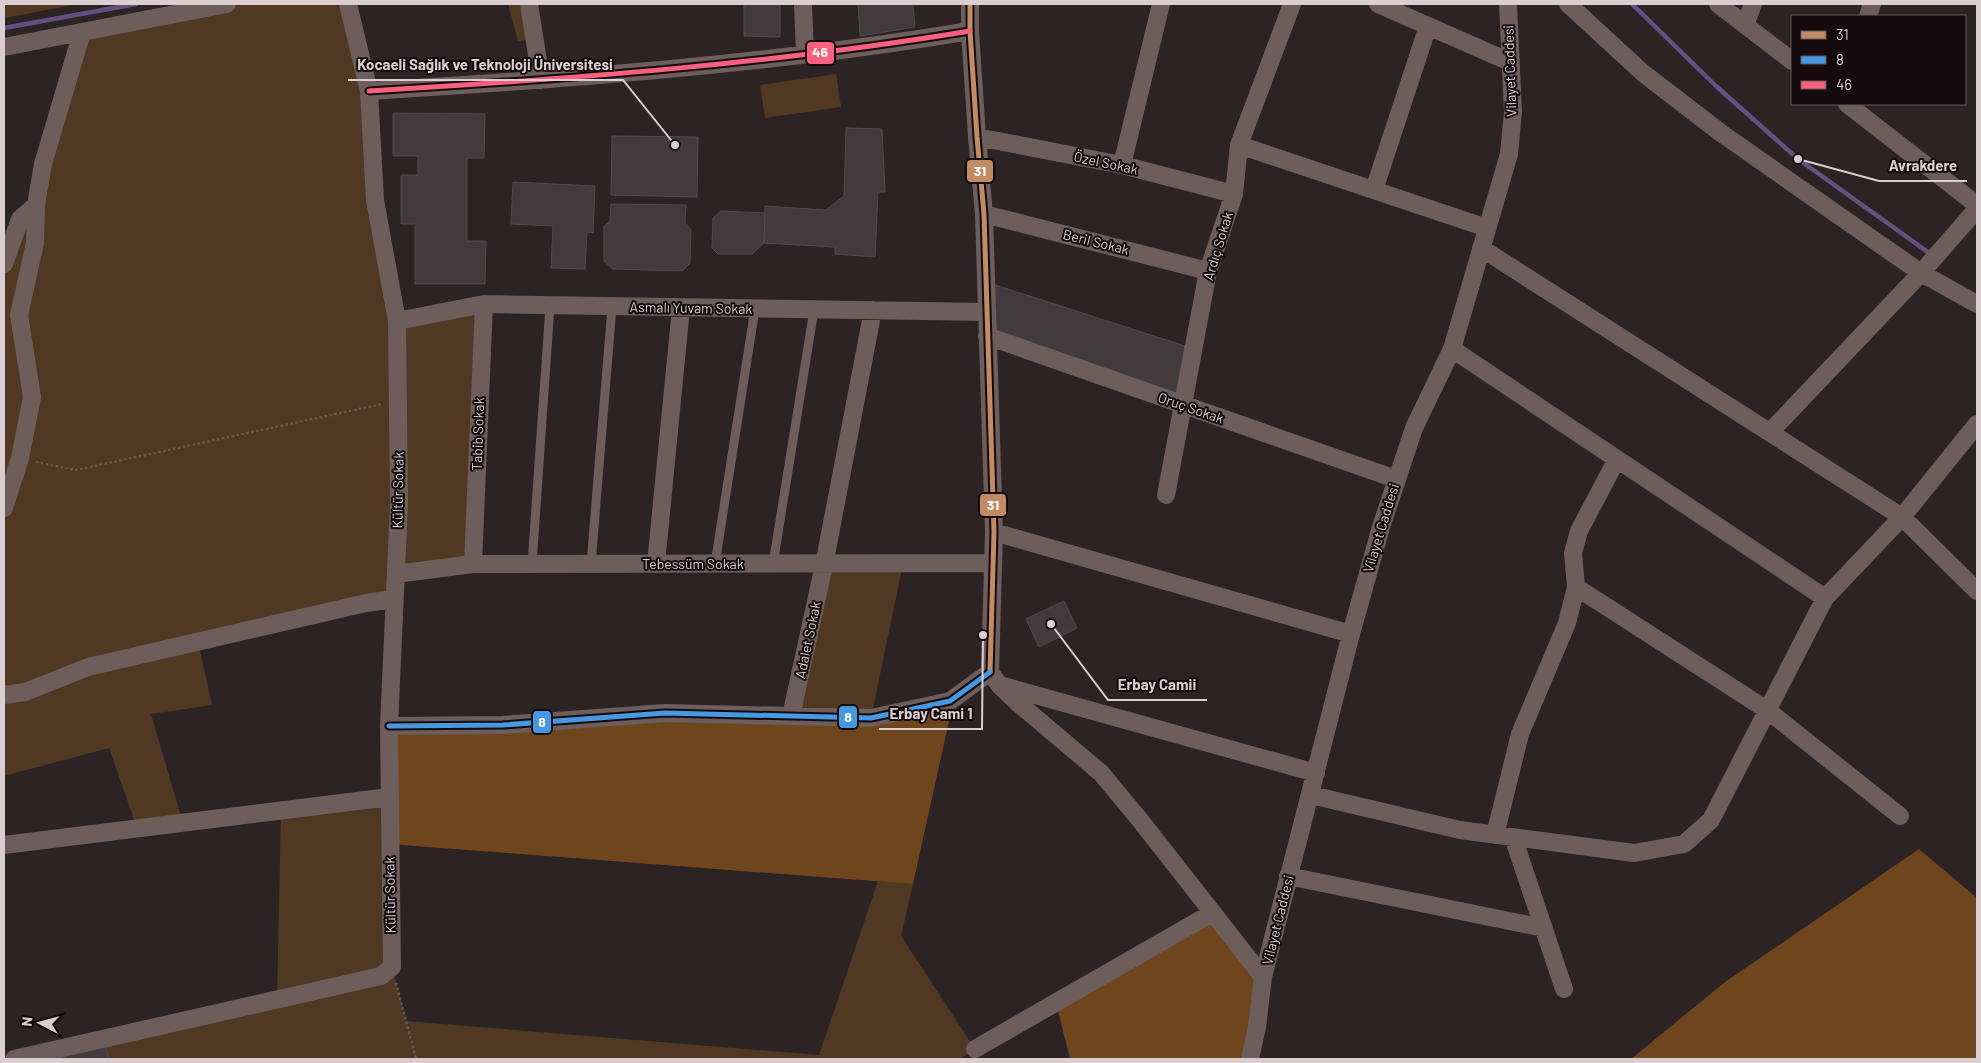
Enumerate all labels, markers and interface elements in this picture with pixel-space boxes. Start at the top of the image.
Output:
legend [1791,15,1966,105]
street label: Vilayet Caddesi [1499,25,1520,117]
text: 31 [1836,25,1849,43]
line badge: 46 [806,41,835,65]
text: 46 [812,43,828,60]
callout: Kocaeli Sağlık ve Teknoloji Üniversitesi [348,50,623,80]
text: 8 [1836,50,1844,68]
text: Kocaeli Sağlık ve Teknoloji Üniversitesi [357,55,613,73]
text: 46 [1836,75,1852,93]
street label: Özel Sokak [1072,147,1140,178]
callout: Avrakdere [1879,151,1967,181]
text: Avrakdere [1889,156,1957,174]
line badge: 31 [966,159,994,183]
text: 31 [974,162,986,179]
street label: Ardıç Sokak [1199,209,1236,282]
street label: Beril Sokak [1061,225,1131,258]
street label: Asmalı Yuvam Sokak [629,298,753,317]
street label: Oruç Sokak [1156,388,1226,427]
street label: Tabib Sokak [468,397,487,471]
street label: Kültür Sokak [388,451,407,529]
street label: Vilayet Caddesi [1359,481,1402,574]
line badge: 31 [979,493,1007,517]
text: 31 [987,496,999,513]
street label: Tebessüm Sokak [642,555,744,572]
street label: Adalet Sokak [791,600,824,680]
callout: Erbay Camii [1108,670,1207,700]
text: Erbay Camii [1118,675,1196,693]
callout: Erbay Cami 1 [879,699,982,729]
text: Erbay Cami 1 [890,704,972,722]
line badge: 8 [838,705,858,729]
text: 8 [844,708,852,725]
line badge: 8 [532,710,552,734]
text: 8 [538,713,546,730]
street label: Kültür Sokak [380,856,399,934]
street label: Vilayet Caddesi [1258,873,1297,967]
north arrow [15,998,65,1048]
text: N [18,1016,36,1027]

